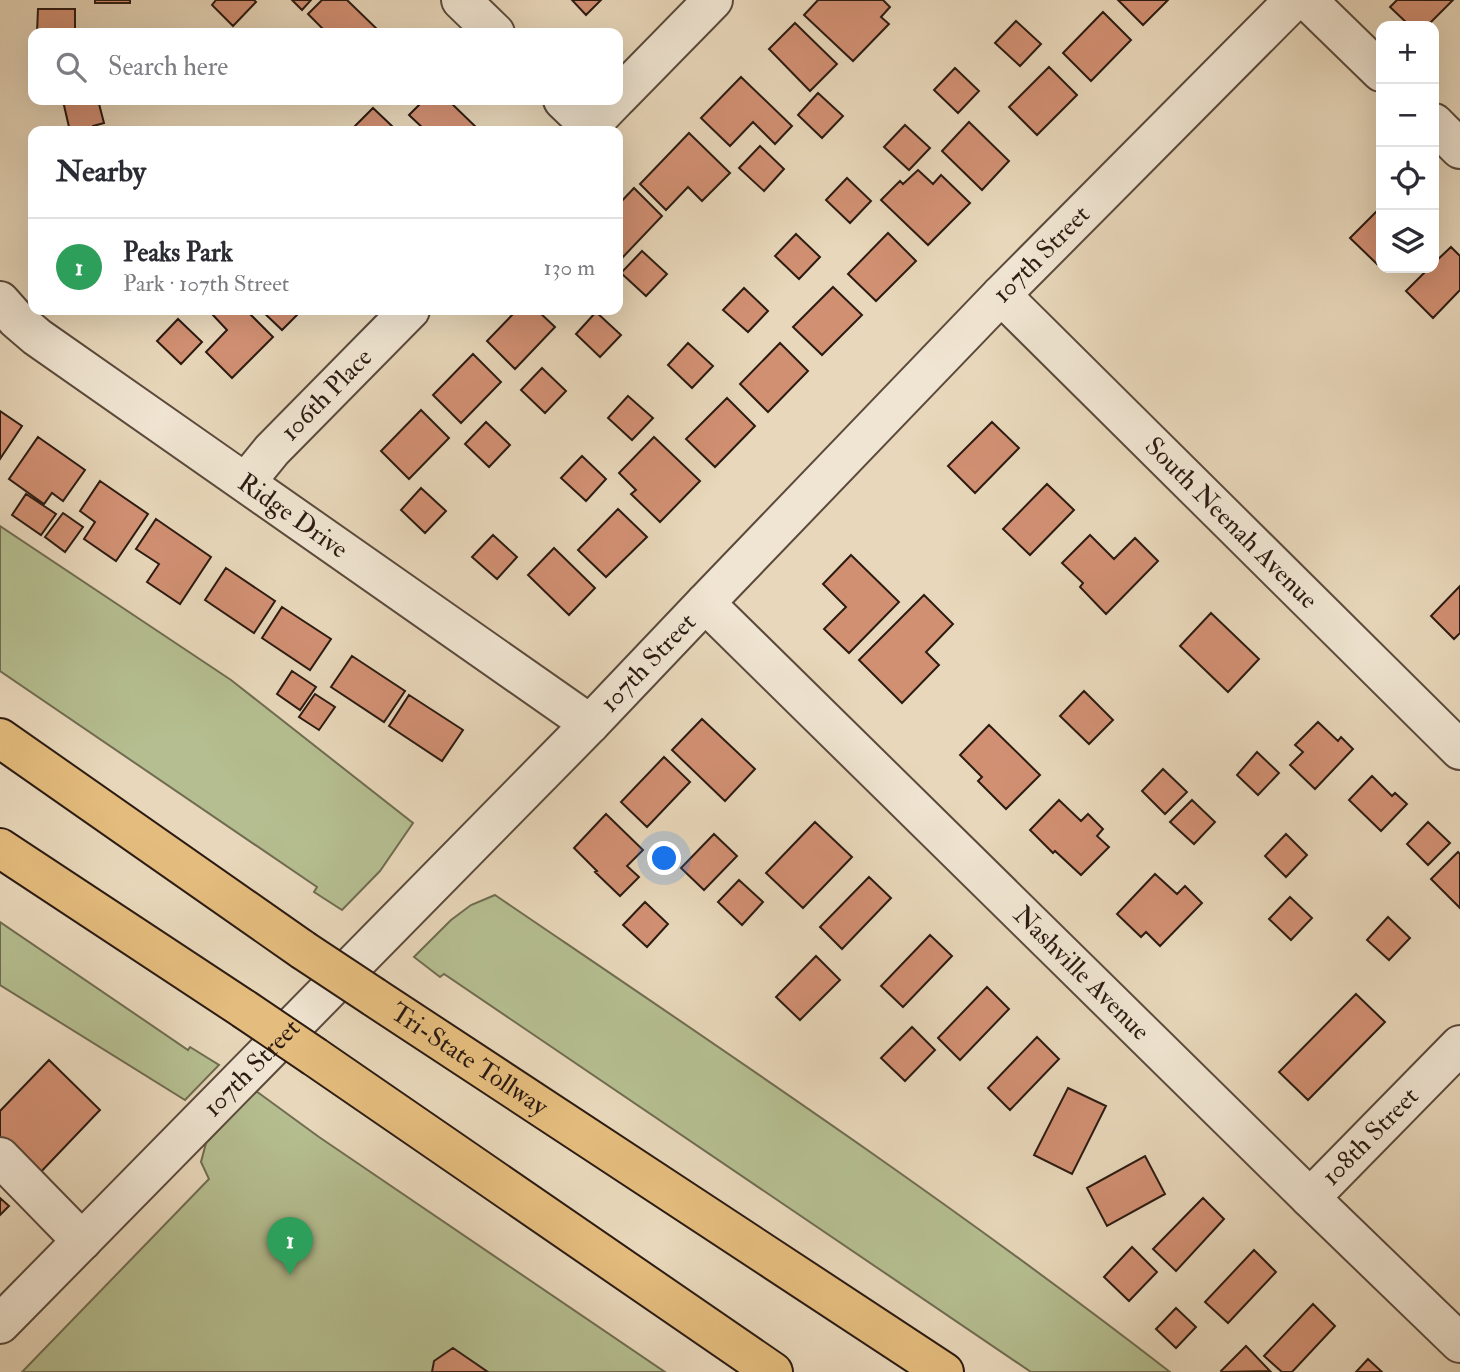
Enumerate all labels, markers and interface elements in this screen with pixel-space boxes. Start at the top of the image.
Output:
map controls [1376,21,1439,273]
button: + [1376,21,1439,84]
search box [28,28,623,105]
icon: search [52,48,90,86]
text: Search here [108,51,228,83]
button: − [1376,84,1439,147]
button: locate [1376,147,1439,210]
text: Nearby [56,153,146,190]
street label: 107th Street [986,199,1097,310]
button: layers [1376,210,1439,273]
text: Peaks Park [123,237,233,269]
text: 1 [75,253,83,282]
text: 130 m [543,253,595,282]
text: Park · 107th Street [123,269,289,298]
street label: 106th Place [274,342,379,448]
street label: South Neenah Avenue [1138,430,1324,616]
street label: Ridge Drive [232,467,354,566]
street label: 107th Street [594,607,703,719]
your location [647,841,681,875]
street label: Nashville Avenue [1007,899,1156,1047]
street label: Tri-State Tollway [384,996,554,1123]
street label: 107th Street [197,1012,307,1124]
street label: 108th Street [1315,1081,1425,1192]
pin: 1 [267,1217,313,1275]

